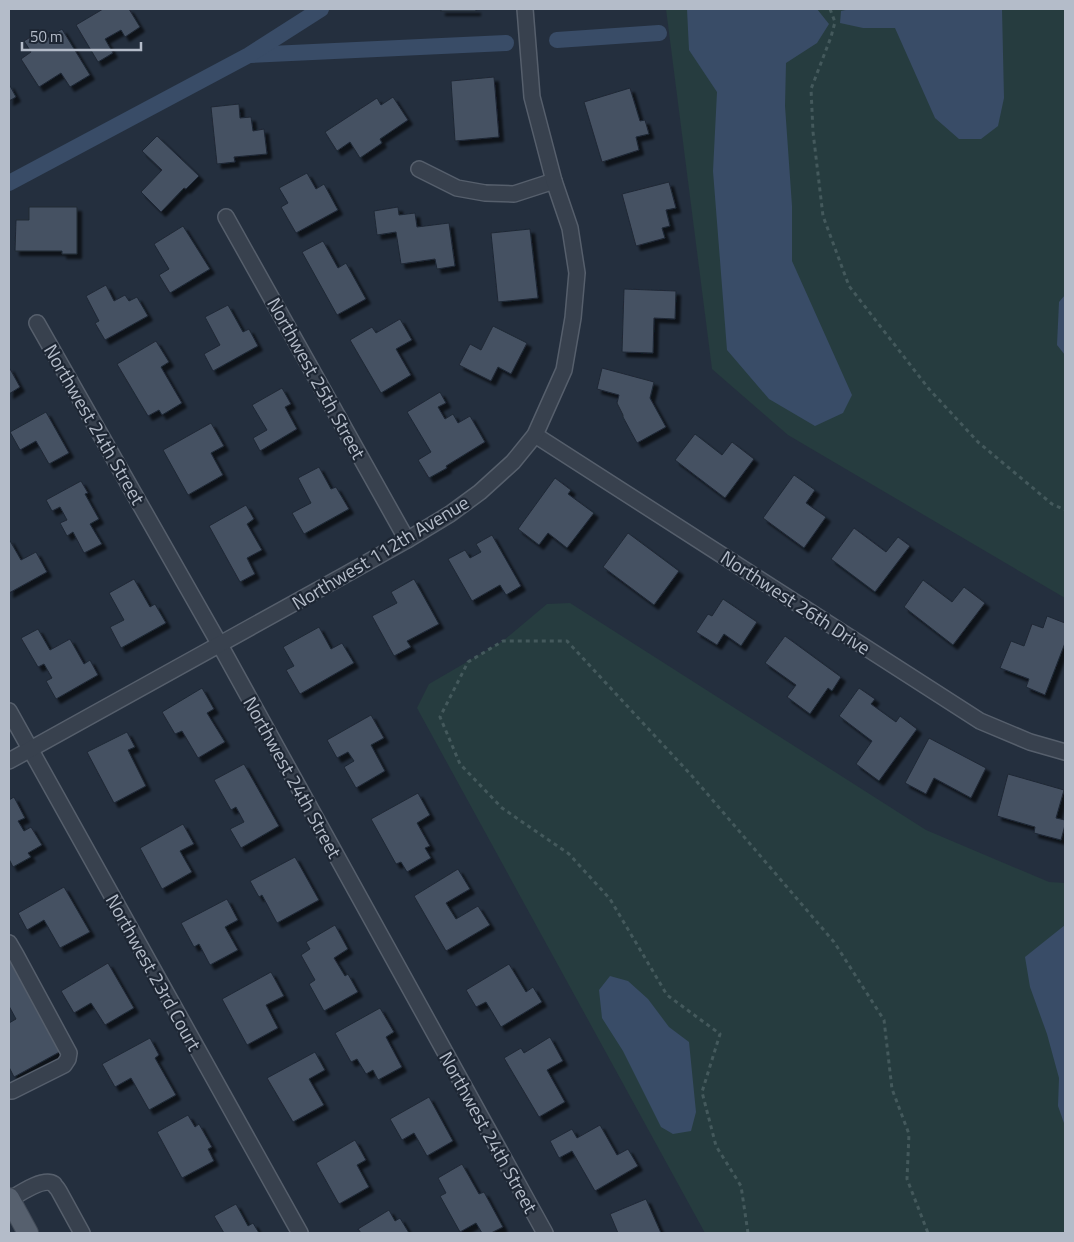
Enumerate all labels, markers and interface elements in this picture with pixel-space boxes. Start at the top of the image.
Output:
scale bar [22,20,141,52]
text: 50 m [30,25,63,48]
street label: Northwest 25th Street [260,292,374,465]
street label: Northwest 24th Street [37,338,153,510]
street label: Northwest 112th Avenue [286,487,474,617]
street label: Northwest 26th Drive [715,543,877,661]
street label: Northwest 24th Street [236,691,350,864]
street label: Northwest 23rd Court [99,888,209,1056]
street label: Northwest 24th Street [432,1046,546,1219]

